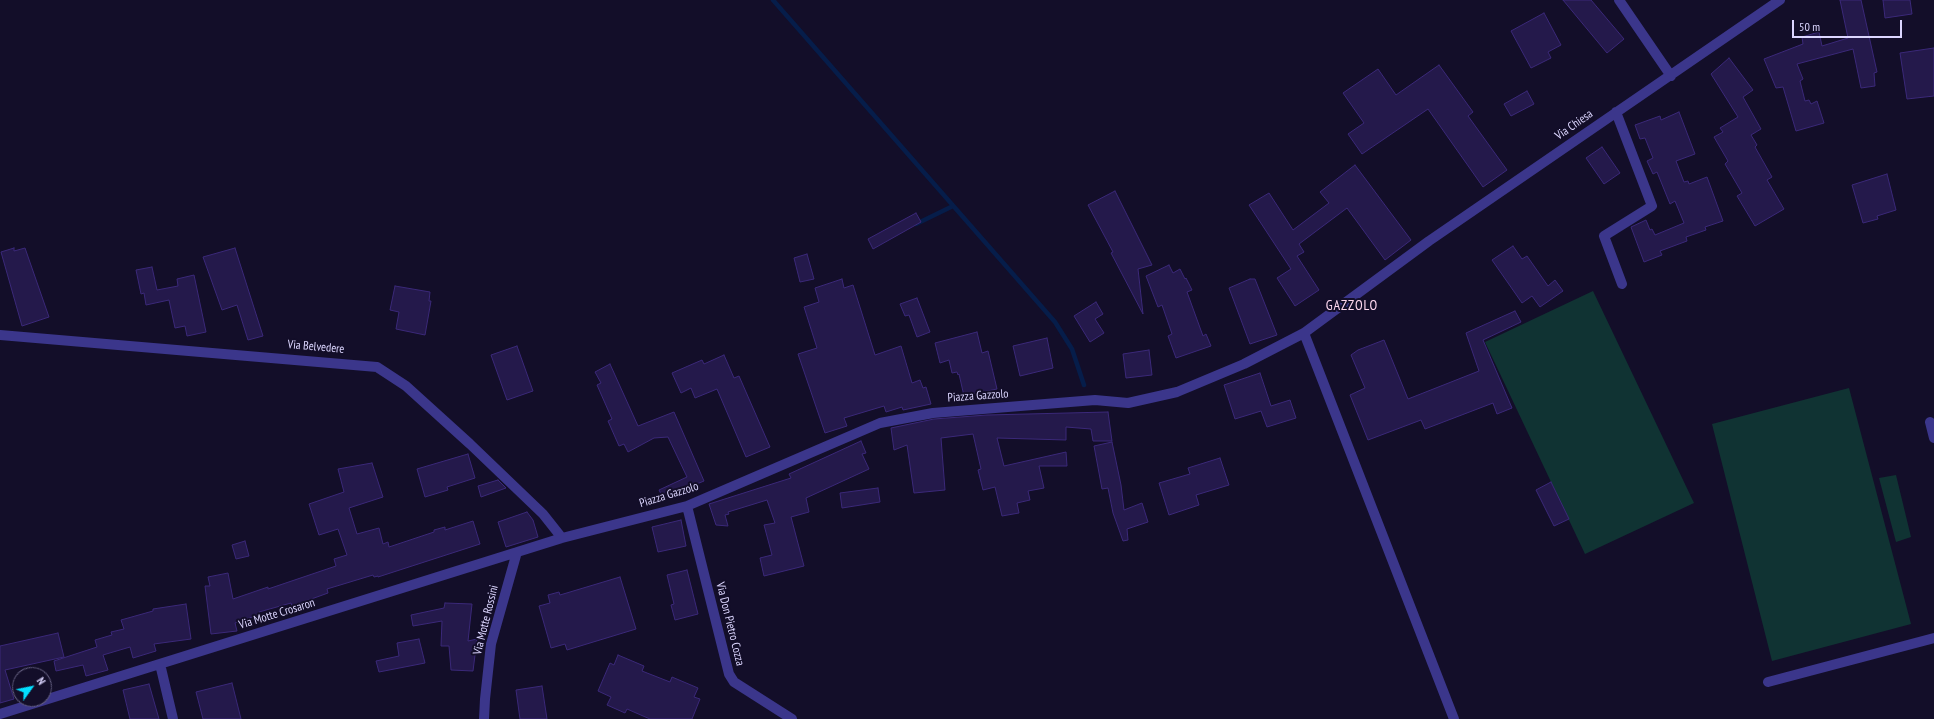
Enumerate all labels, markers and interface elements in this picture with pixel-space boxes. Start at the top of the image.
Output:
scale bar [1794,12,1904,38]
text: 50 m [1799,19,1820,34]
street label: Via Chiesa [1552,107,1596,143]
district label: GAZZOLO [1326,298,1378,314]
street label: Via Belvedere [287,337,345,357]
street label: Piazza Gazzolo [947,387,1009,405]
street label: Piazza Gazzolo [638,479,700,511]
street label: Via Don Pietro Cozza [713,581,747,667]
street label: Via Motte Rossini [470,584,502,656]
street label: Via Motte Crosaron [237,596,317,632]
north arrow [12,667,52,707]
text: N [34,675,49,687]

